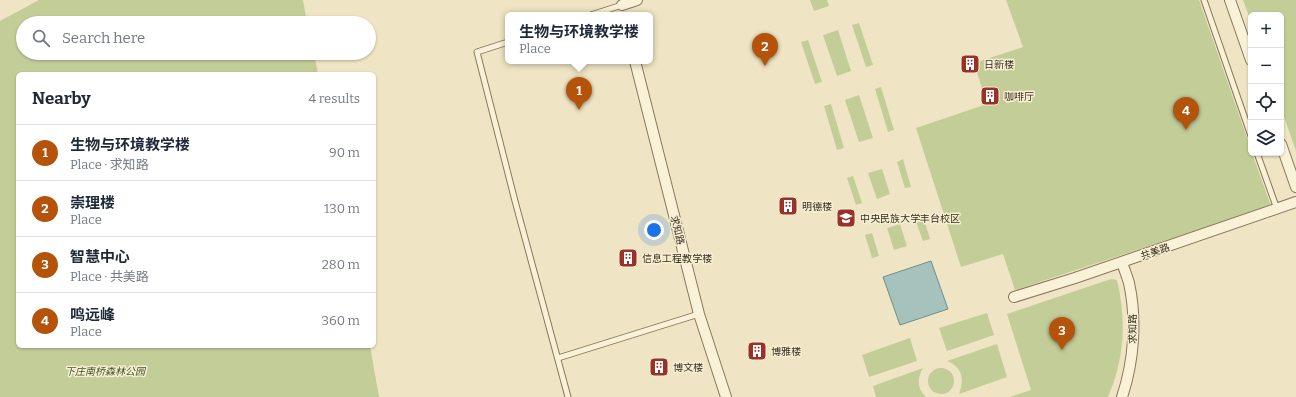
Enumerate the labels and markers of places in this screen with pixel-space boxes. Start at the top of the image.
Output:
pin: 2 [752,33,778,66]
building icon: 日新楼 [959,53,981,75]
place label: 日新楼 [984,59,1014,71]
pin: 1 [566,77,592,110]
building icon: 咖啡厅 [979,85,1001,107]
place label: 咖啡厅 [1004,91,1034,103]
pin: 4 [1173,97,1199,130]
building icon: 明德楼 [777,195,799,217]
place label: 明德楼 [802,201,832,213]
school or university icon: 中央民族大学丰台校区 [835,207,857,229]
place label: 中央民族大学丰台校区 [860,213,960,225]
building icon: 信息工程教学楼 [617,247,639,269]
place label: 信息工程教学楼 [642,253,712,265]
pin: 3 [1049,317,1075,350]
building icon: 博雅楼 [746,340,768,362]
place label: 博雅楼 [771,346,801,358]
building icon: 博文楼 [648,356,670,378]
place label: 博文楼 [673,362,703,374]

